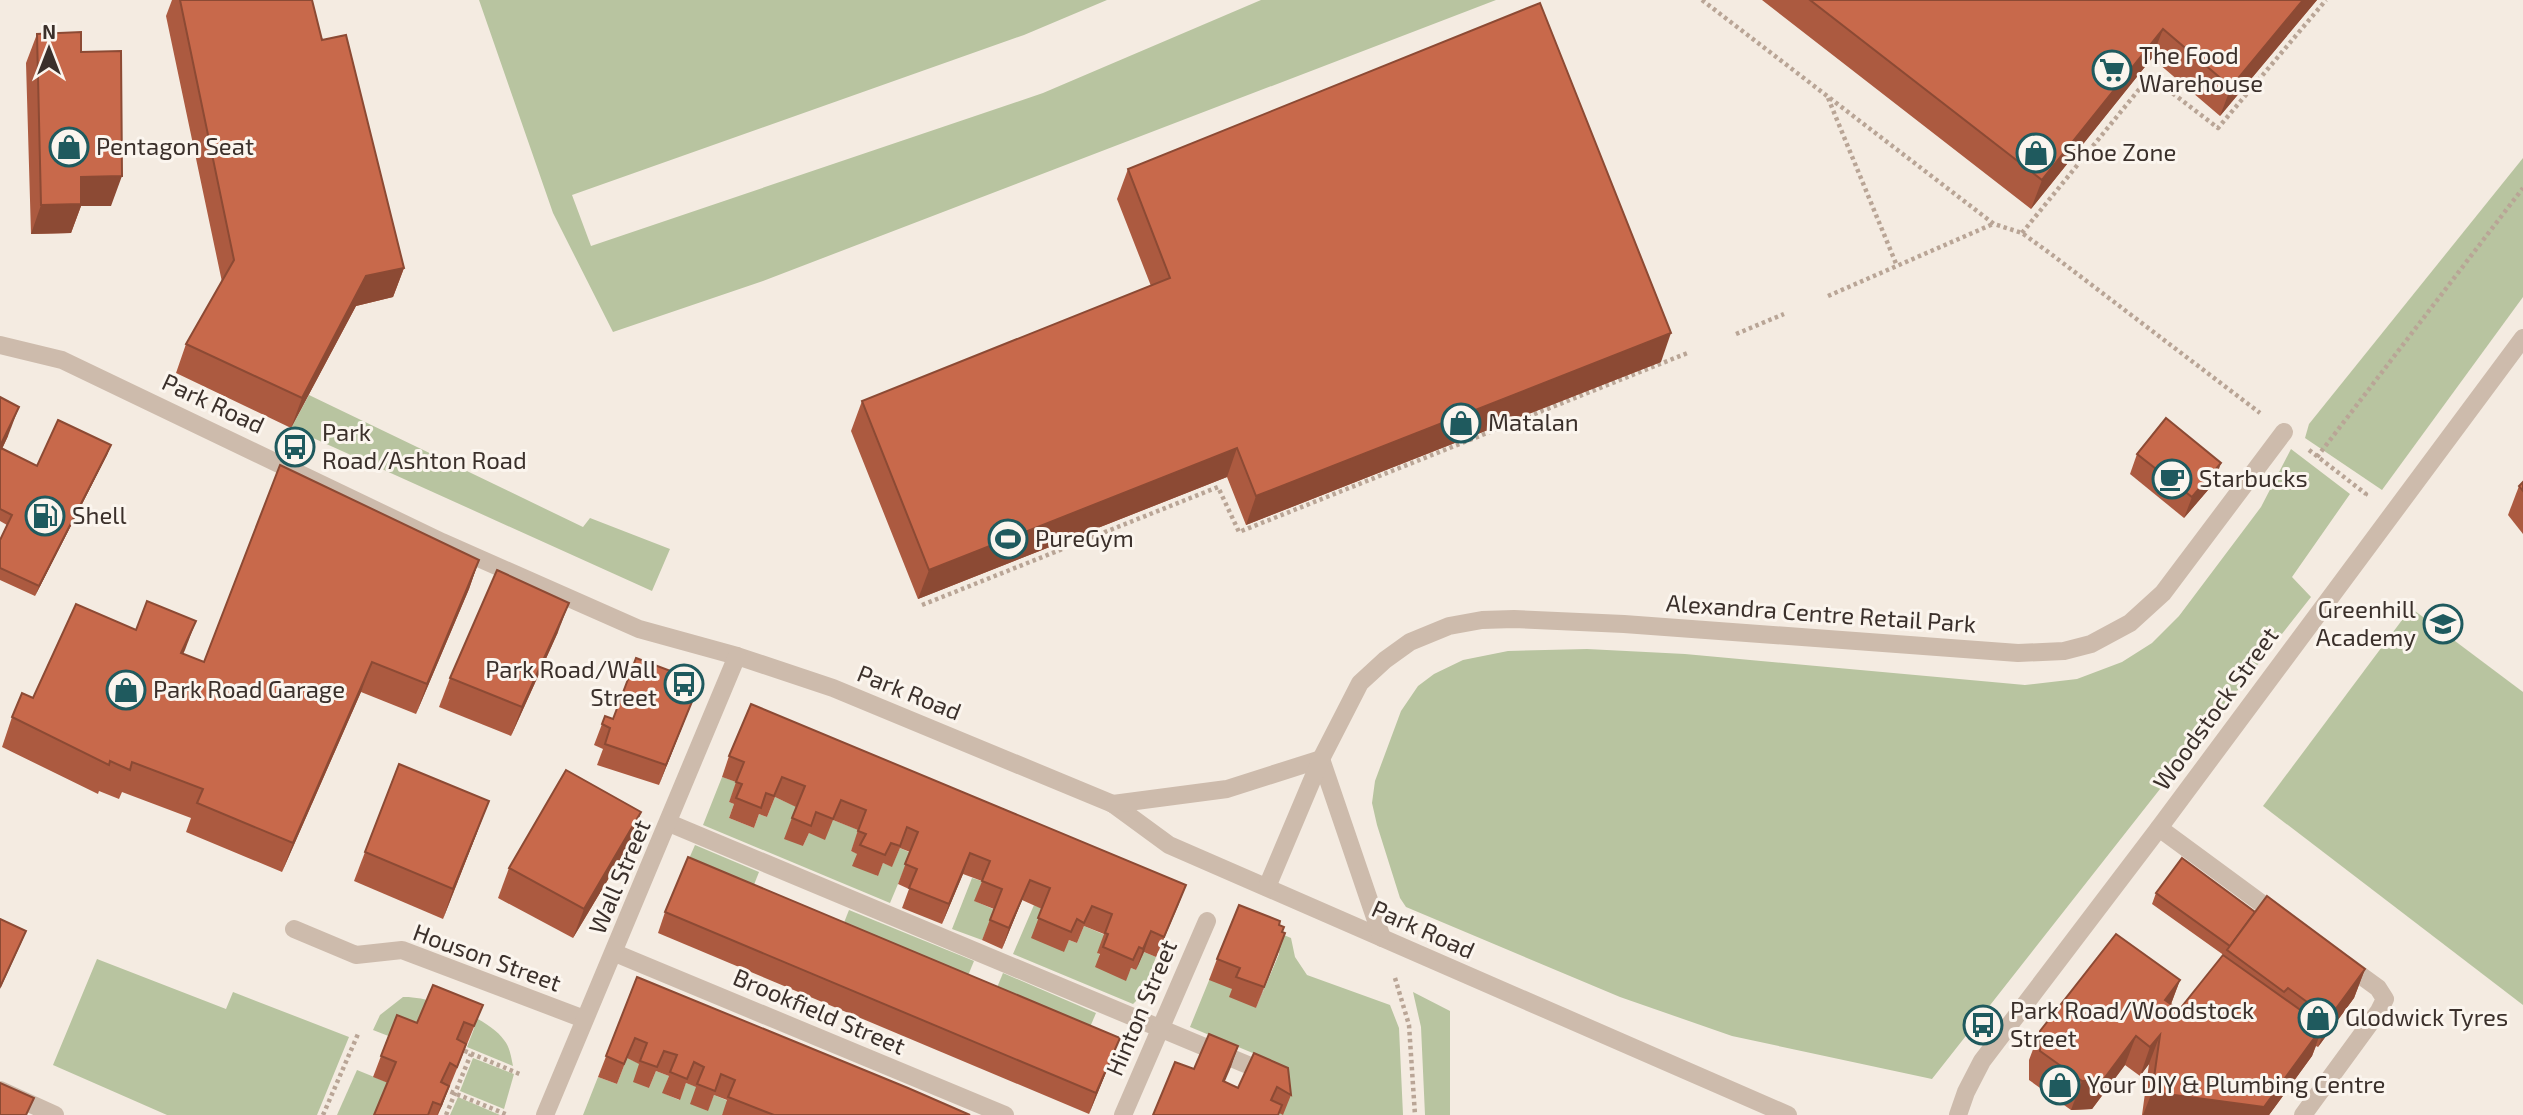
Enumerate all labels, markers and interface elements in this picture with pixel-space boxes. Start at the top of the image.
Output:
north arrow [14,14,84,84]
text: N [42,20,56,43]
place label: The Food Warehouse [2139,40,2263,97]
supermarket icon: The Food Warehouse [2091,49,2133,91]
shop icon: Pentagon Seat [48,126,90,168]
place label: Pentagon Seat [96,131,254,160]
shop icon: Shoe Zone [2015,132,2057,174]
place label: Shoe Zone [2063,137,2176,166]
street label: Park Road [158,366,269,439]
shop icon: Matalan [1440,402,1482,444]
place label: Matalan [1488,407,1579,436]
place label: Park Road/Ashton Road [322,417,527,474]
bus stop icon: Park Road/Ashton Road [274,426,316,468]
cafe icon: Starbucks [2151,458,2193,500]
place label: Starbucks [2199,463,2308,492]
fuel station icon: Shell [24,495,66,537]
place label: Shell [72,500,127,529]
sports icon: PureGym [987,518,1029,560]
place label: PureGym [1035,523,1134,552]
street label: Alexandra Centre Retail Park [1665,587,1977,638]
place label: Greenhill Academy [2316,594,2416,651]
school or university icon: Greenhill Academy [2422,603,2464,645]
street label: Woodstock Street [2146,621,2284,795]
place label: Park Road/Wall Street [485,654,657,711]
street label: Park Road [853,658,966,726]
bus stop icon: Park Road/Wall Street [663,663,705,705]
shop icon: Park Road Garage [105,669,147,711]
place label: Park Road Garage [153,674,345,703]
street label: Wall Street [582,815,656,938]
street label: Park Road [1368,893,1480,964]
street label: Houson Street [410,916,565,997]
street label: Hinton Street [1099,935,1182,1080]
street label: Brookfield Street [729,961,910,1060]
place label: Park Road/Woodstock Street [2010,995,2254,1052]
shop icon: Glodwick Tyres [2297,997,2339,1039]
place label: Glodwick Tyres [2345,1002,2508,1031]
bus stop icon: Park Road/Woodstock Street [1962,1004,2004,1046]
shop icon: Your DIY & Plumbing Centre [2039,1064,2081,1106]
place label: Your DIY & Plumbing Centre [2087,1069,2386,1098]

